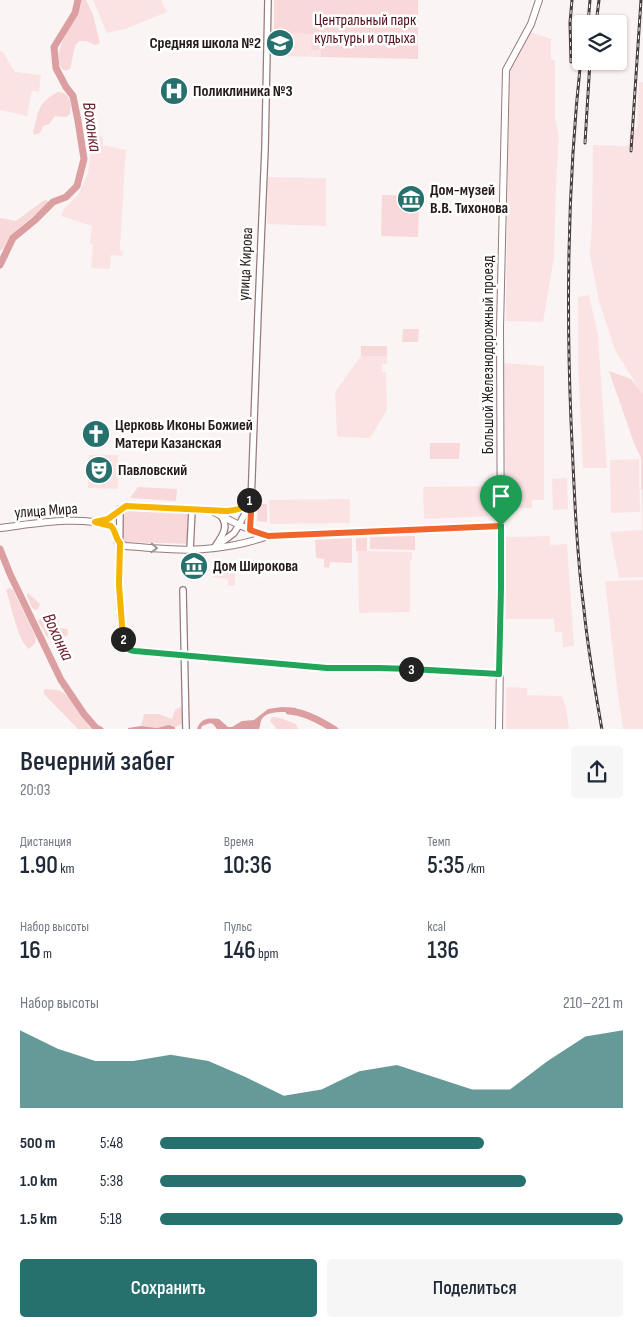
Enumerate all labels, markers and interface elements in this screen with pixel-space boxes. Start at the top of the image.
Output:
park label: Центральный парк культуры и отдыха [314,11,417,48]
map controls [572,15,627,70]
button: layers [572,15,627,70]
school or university icon: Средняя школа №2 [265,28,295,58]
place label: Средняя школа №2 [149,34,261,53]
hospital icon: Поликлиника №3 [159,76,189,106]
place label: Поликлиника №3 [193,82,293,101]
water label: Вохонка [78,101,106,154]
place label: Дом-музей В.В. Тихонова [430,181,508,218]
museum icon: Дом-музей В.В. Тихонова [396,184,426,214]
street label: улица Кирова [235,227,257,301]
street label: Большой Железнодорожный проезд [479,255,498,454]
place label: Церковь Иконы Божией Матери Казанская [115,416,253,453]
church icon: Церковь Иконы Божией Матери Казанская [81,419,111,449]
theatre icon: Павловский [84,455,114,485]
place label: Павловский [118,461,187,480]
pin [480,475,522,526]
icon: arrive [487,482,515,510]
pin: 1 [236,488,262,512]
text: 1 [247,492,252,509]
street label: улица Мира [14,499,78,523]
one-way arrow [150,542,158,553]
museum icon: Дом Широкова [179,551,209,581]
place label: Дом Широкова [213,557,298,576]
water label: Вохонка [38,610,78,665]
pin: 2 [110,626,136,652]
text: 2 [120,631,127,648]
pin: 3 [398,656,424,682]
text: 3 [408,661,415,678]
text: Вечерний забег [20,745,175,778]
button: share [571,746,623,798]
text: 20:03 [20,781,50,800]
text: Дистанция [20,833,71,850]
text: Время [224,833,254,850]
text: Темп [427,833,450,850]
text: 1.90 [20,850,58,881]
text: 10:36 [224,850,272,881]
text: 5:35 [427,850,465,881]
text: km [58,860,75,877]
text: /km [465,860,485,877]
text: Набор высоты [20,918,89,935]
text: Пульс [224,918,252,935]
text: kcal [427,918,446,935]
text: 16 [20,935,41,966]
text: 146 [224,935,256,966]
text: 136 [427,935,459,966]
text: m [41,945,52,962]
text: bpm [256,945,279,962]
text: Набор высоты [20,994,99,1013]
text: 210–221 m [563,994,623,1013]
text: 500 m [20,1134,55,1153]
text: 5:48 [100,1134,123,1153]
text: 1.0 km [20,1172,57,1191]
text: 5:38 [100,1172,123,1191]
text: 1.5 km [20,1210,57,1229]
text: 5:18 [100,1210,122,1229]
button: Сохранить [20,1259,317,1317]
button: Поделиться [327,1259,623,1317]

